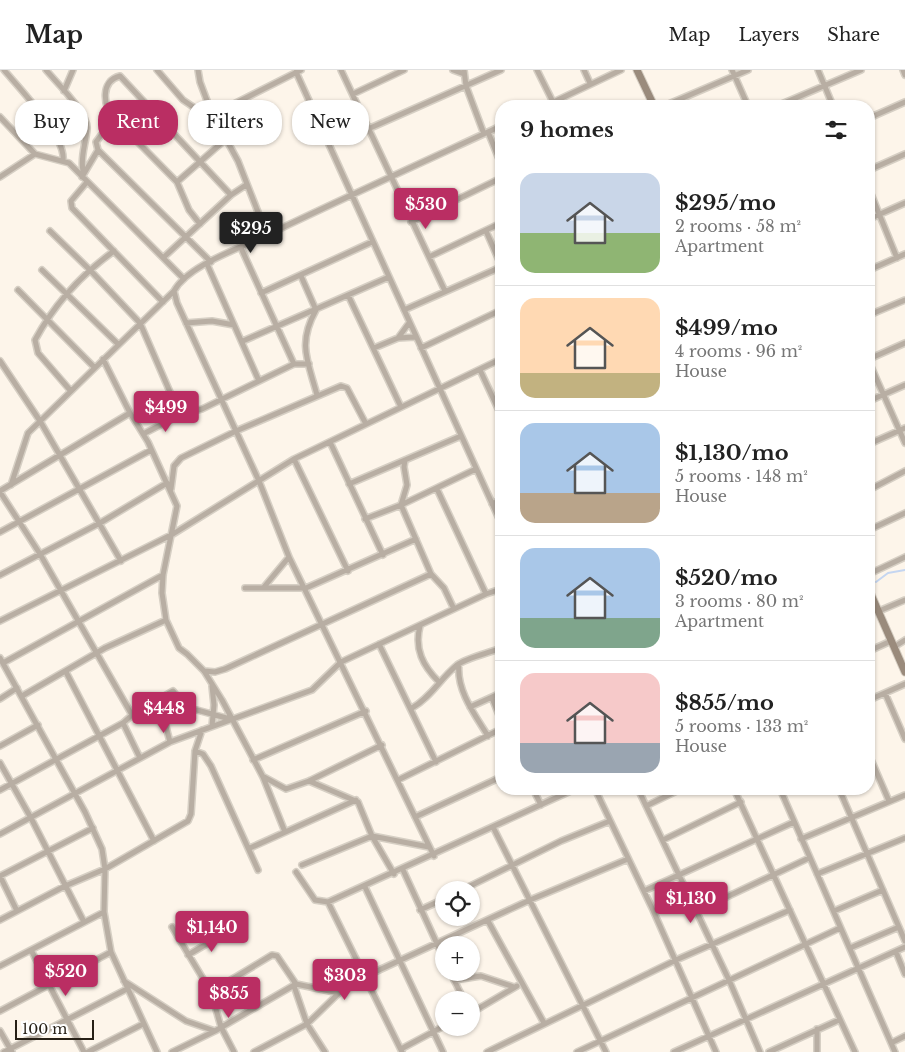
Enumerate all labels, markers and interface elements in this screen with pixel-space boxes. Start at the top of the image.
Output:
text: Map [25,20,83,49]
text: Map [669,24,710,46]
text: Layers [738,24,799,46]
text: Share [827,24,880,46]
chip: Buy [15,100,88,145]
chip: Rent [98,100,178,145]
chip: Filters [188,100,282,145]
chip: New [292,100,369,145]
icon: filters [822,116,850,144]
text: 9 homes [520,117,614,143]
pin: $530 [396,188,456,230]
text: $295/mo [675,190,776,216]
icon: home [560,193,620,253]
text: $530 [405,194,447,214]
pin: $295 [221,212,281,254]
text: 2 rooms · 58 m² [675,216,801,236]
text: $295 [230,218,272,238]
text: Apartment [675,236,764,256]
text: $499/mo [675,315,778,341]
icon: home [560,318,620,378]
text: 4 rooms · 96 m² [675,341,802,361]
text: House [675,361,727,381]
pin: $499 [136,390,196,433]
text: $499 [145,397,187,417]
text: $1,130/mo [675,440,789,466]
icon: home [560,443,620,503]
text: 5 rooms · 148 m² [675,466,808,486]
text: House [675,486,727,506]
text: $520/mo [675,565,778,591]
icon: home [560,568,620,628]
text: 3 rooms · 80 m² [675,591,803,611]
text: Apartment [675,611,764,631]
text: $855/mo [675,690,774,716]
pin: $448 [134,692,194,734]
icon: home [560,693,620,753]
text: $448 [143,698,185,718]
text: 5 rooms · 133 m² [675,716,808,736]
text: House [675,736,727,756]
map controls [435,881,480,1036]
button: locate [435,881,480,926]
pin: $1,130 [650,882,732,924]
text: $1,130 [666,888,716,908]
pin: $1,140 [171,910,253,953]
text: $1,140 [186,917,238,937]
button: + [435,936,480,981]
pin: $520 [36,954,96,997]
pin: $303 [315,958,375,1001]
text: $520 [45,961,87,981]
text: $303 [324,965,366,985]
pin: $855 [199,976,259,1019]
text: $855 [209,983,249,1003]
button: − [435,991,480,1036]
scale bar [15,1017,94,1040]
text: 100 m [22,1020,67,1038]

